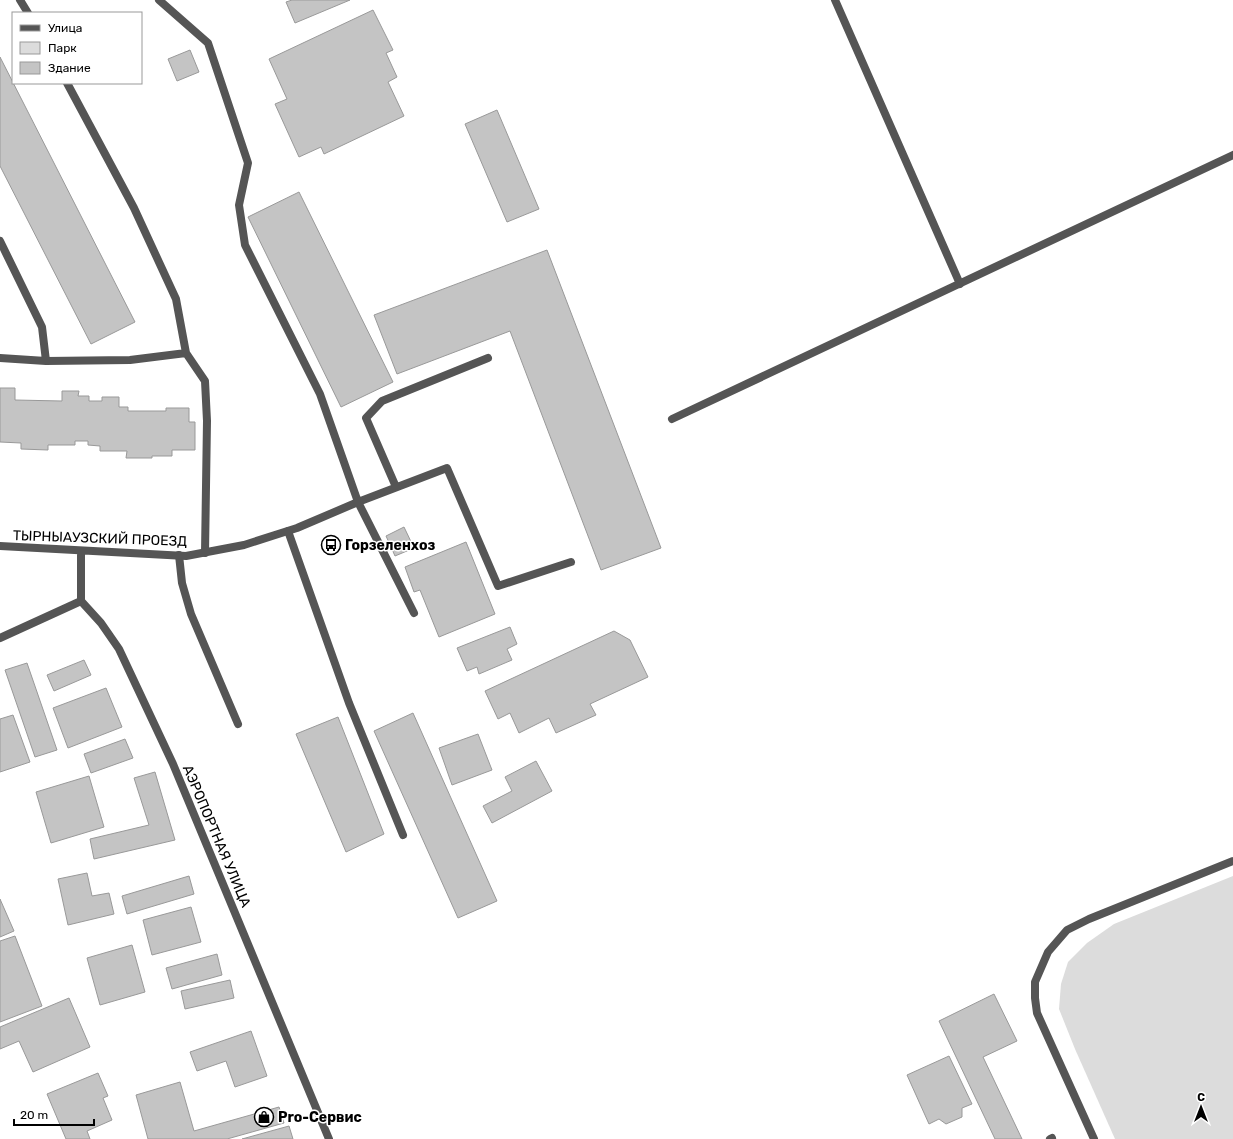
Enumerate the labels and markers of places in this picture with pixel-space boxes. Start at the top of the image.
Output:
bus stop icon: Горзеленхоз [320,534,342,556]
place label: Горзеленхоз [345,537,436,554]
shop icon: Pro-Сервис [253,1106,275,1128]
place label: Pro-Сервис [278,1109,362,1126]

